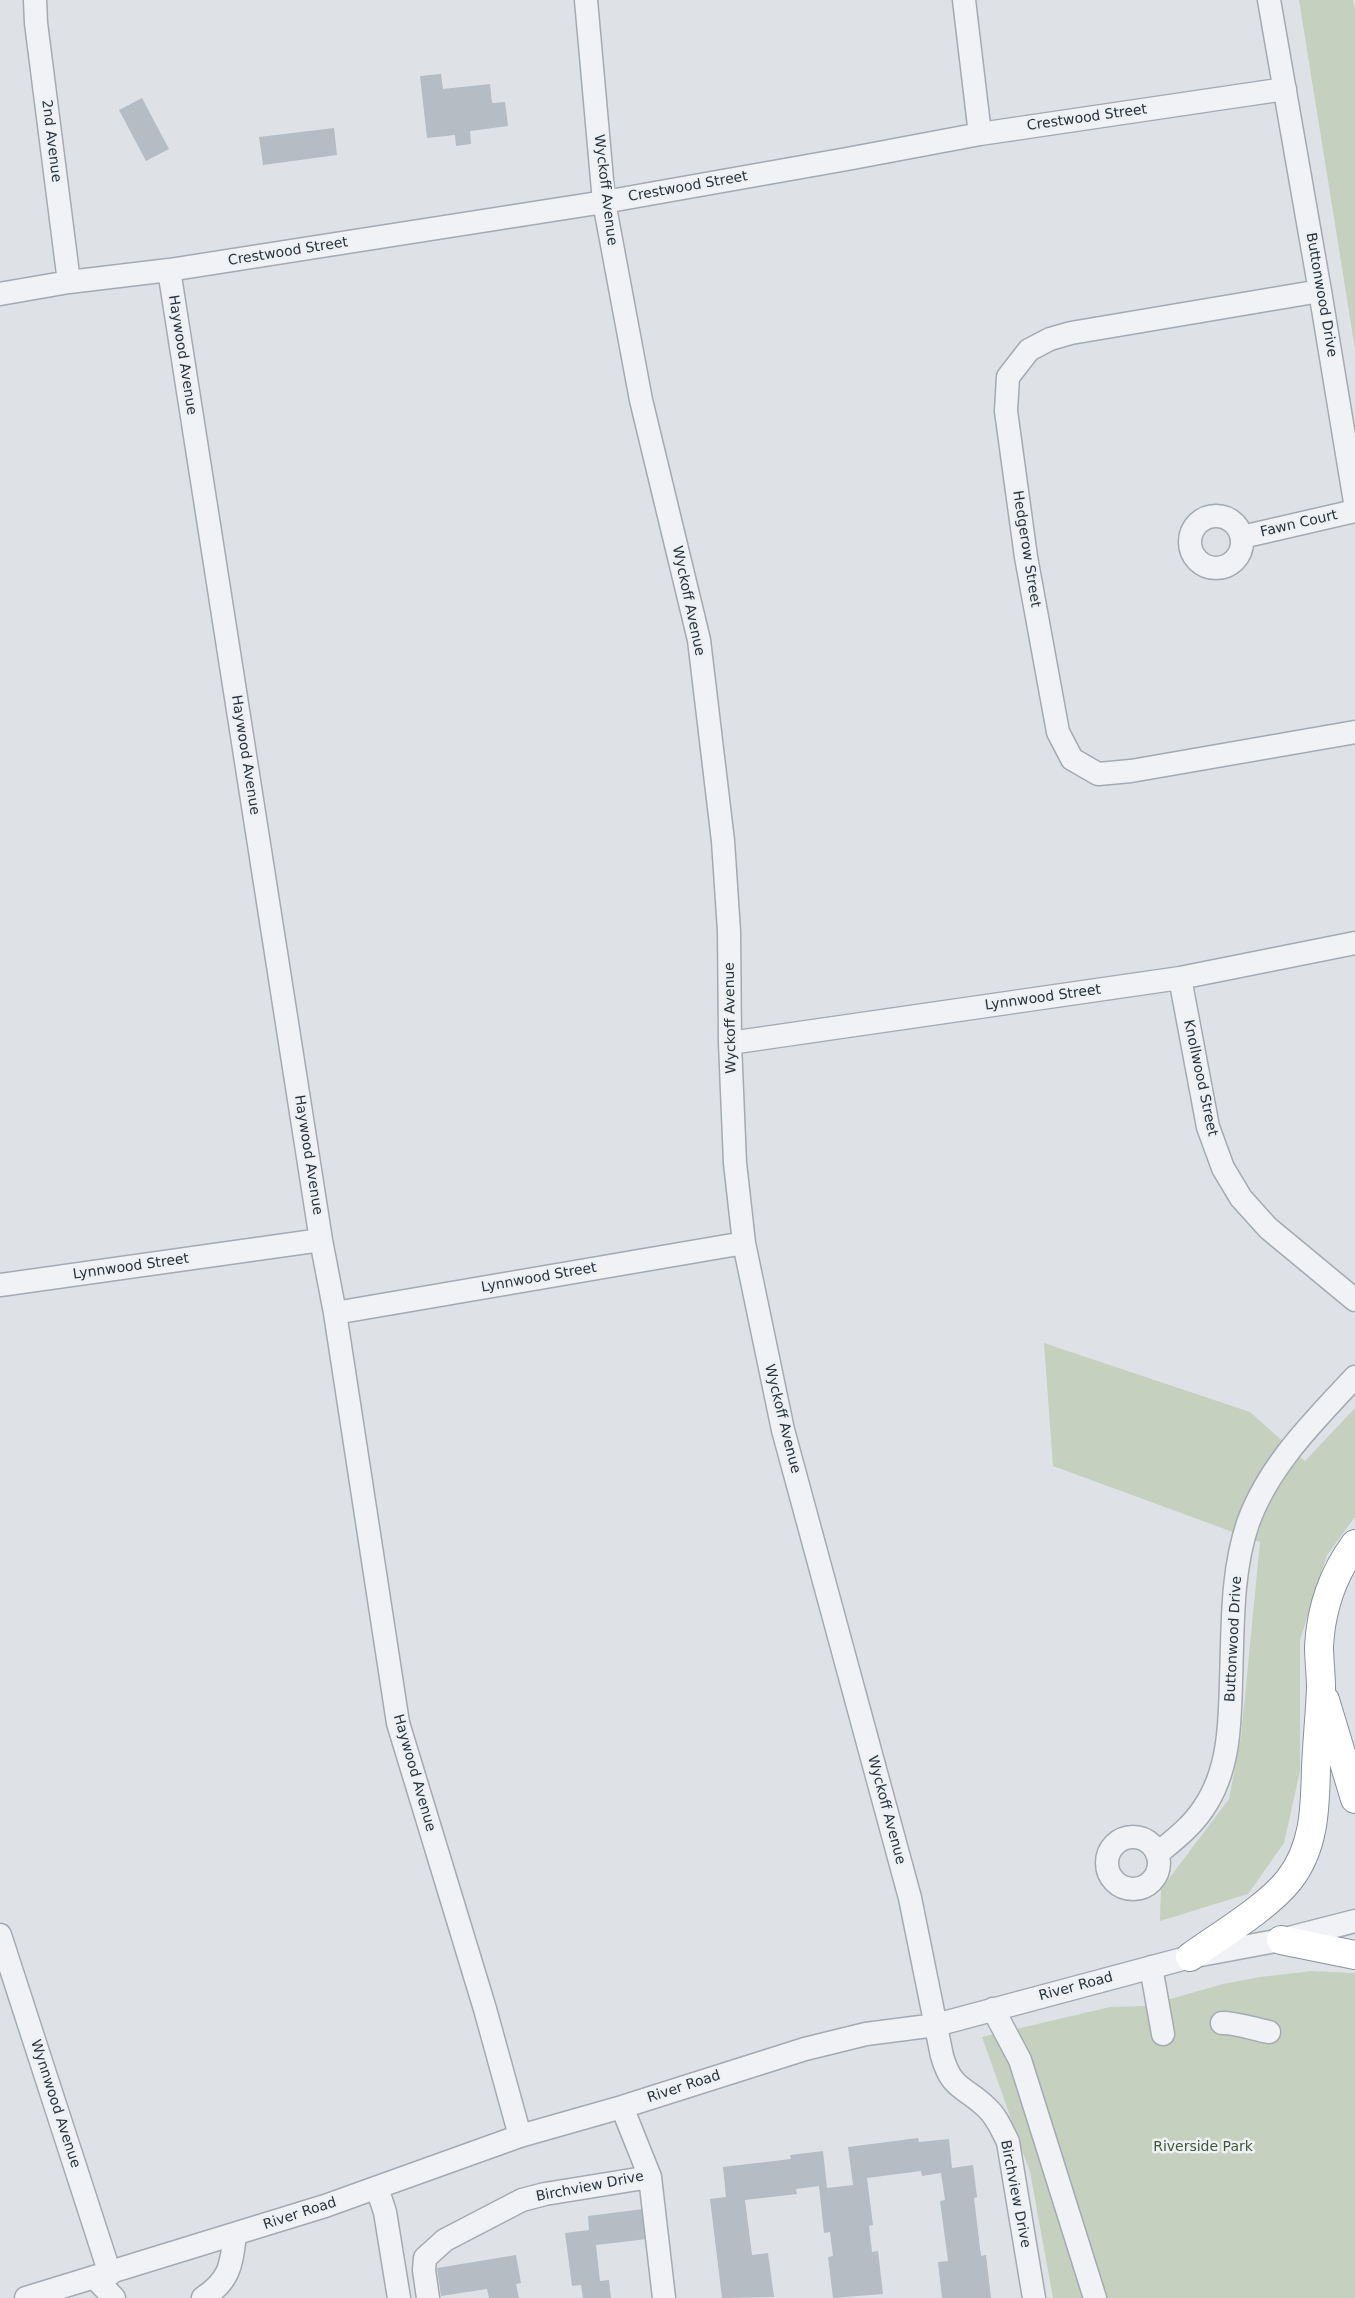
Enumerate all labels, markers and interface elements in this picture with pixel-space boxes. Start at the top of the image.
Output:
street label: 2nd Avenue [38,99,64,183]
street label: Crestwood Street [1026,101,1148,135]
street label: Wyckoff Avenue [590,133,620,247]
street label: Crestwood Street [627,168,749,206]
street label: Buttonwood Drive [1302,231,1340,359]
street label: Crestwood Street [227,234,349,270]
street label: Haywood Avenue [164,294,200,416]
street label: Hedgerow Street [1008,489,1044,609]
street label: Fawn Court [1259,507,1339,541]
street label: Wyckoff Avenue [668,545,708,657]
street label: Haywood Avenue [227,694,263,816]
street label: Wyckoff Avenue [722,962,740,1074]
street label: Lynnwood Street [984,982,1102,1014]
street label: Knollwood Street [1179,1018,1221,1138]
street label: Haywood Avenue [290,1094,326,1216]
street label: Lynnwood Street [72,1251,190,1283]
street label: Lynnwood Street [480,1260,598,1296]
street label: Wyckoff Avenue [760,1363,804,1475]
street label: Buttonwood Drive [1222,1576,1246,1702]
street label: Haywood Avenue [389,1712,439,1834]
street label: Wyckoff Avenue [863,1754,909,1866]
street label: River Road [1037,1969,1115,2005]
street label: Wynnwood Avenue [26,2038,84,2170]
street label: River Road [645,2067,723,2107]
street label: Birchview Drive [996,2139,1034,2249]
park label: Riverside Park [1153,2139,1253,2155]
street label: Birchview Drive [535,2168,645,2206]
street label: River Road [261,2194,339,2234]

